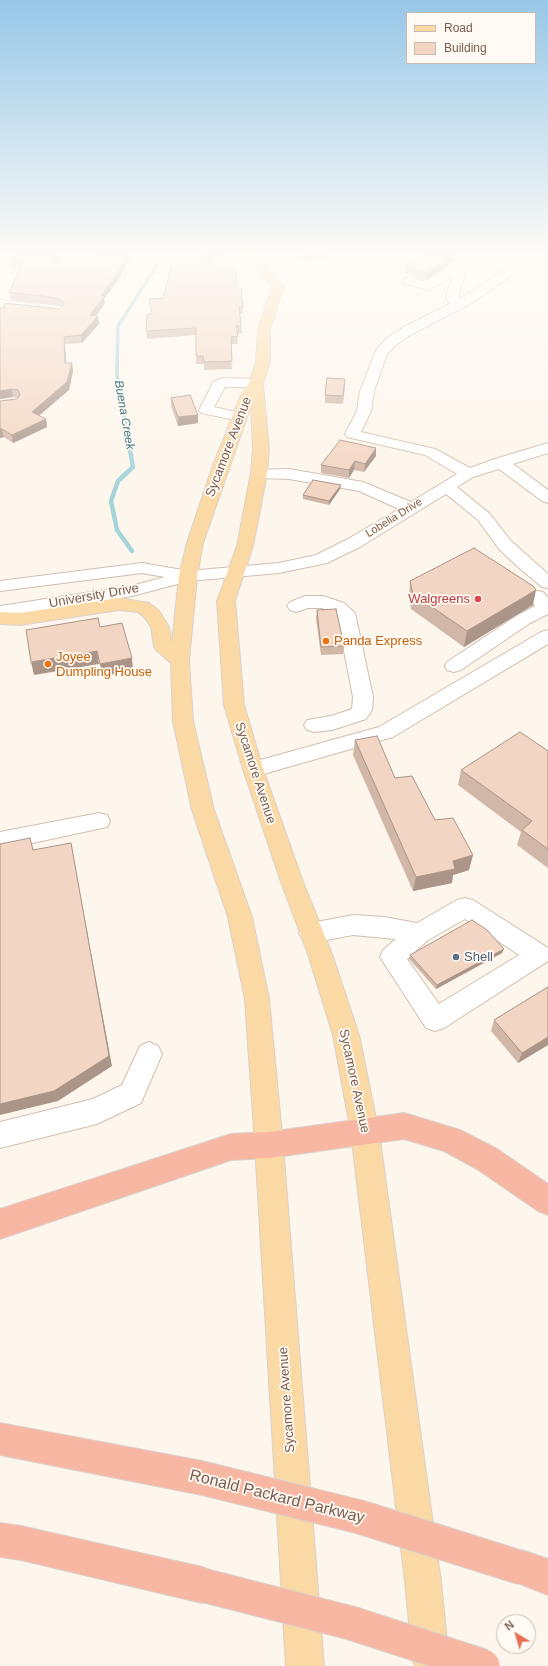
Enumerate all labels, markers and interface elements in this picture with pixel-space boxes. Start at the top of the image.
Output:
legend [406,12,536,64]
text: Road [444,21,473,35]
text: Building [444,41,487,55]
water label: Buena Creek [111,379,137,451]
street label: Sycamore Avenue [203,395,255,499]
street label: Lobelia Drive [363,495,425,541]
street label: University Drive [48,580,140,612]
place label: Walgreens [408,591,470,607]
marker: Walgreens [473,594,483,604]
place label: Panda Express [334,633,422,649]
marker: Panda Express [321,636,331,646]
place label: Joyee Dumpling House [56,649,152,680]
marker: Joyee Dumpling House [43,659,53,669]
street label: Sycamore Avenue [231,720,279,826]
place label: Shell [464,949,493,965]
marker: Shell [451,952,461,962]
street label: Sycamore Avenue [335,1028,373,1134]
street label: Sycamore Avenue [276,1347,298,1453]
street label: Ronald Packard Parkway [188,1466,366,1528]
north arrow [496,1614,536,1654]
text: N [502,1618,516,1633]

